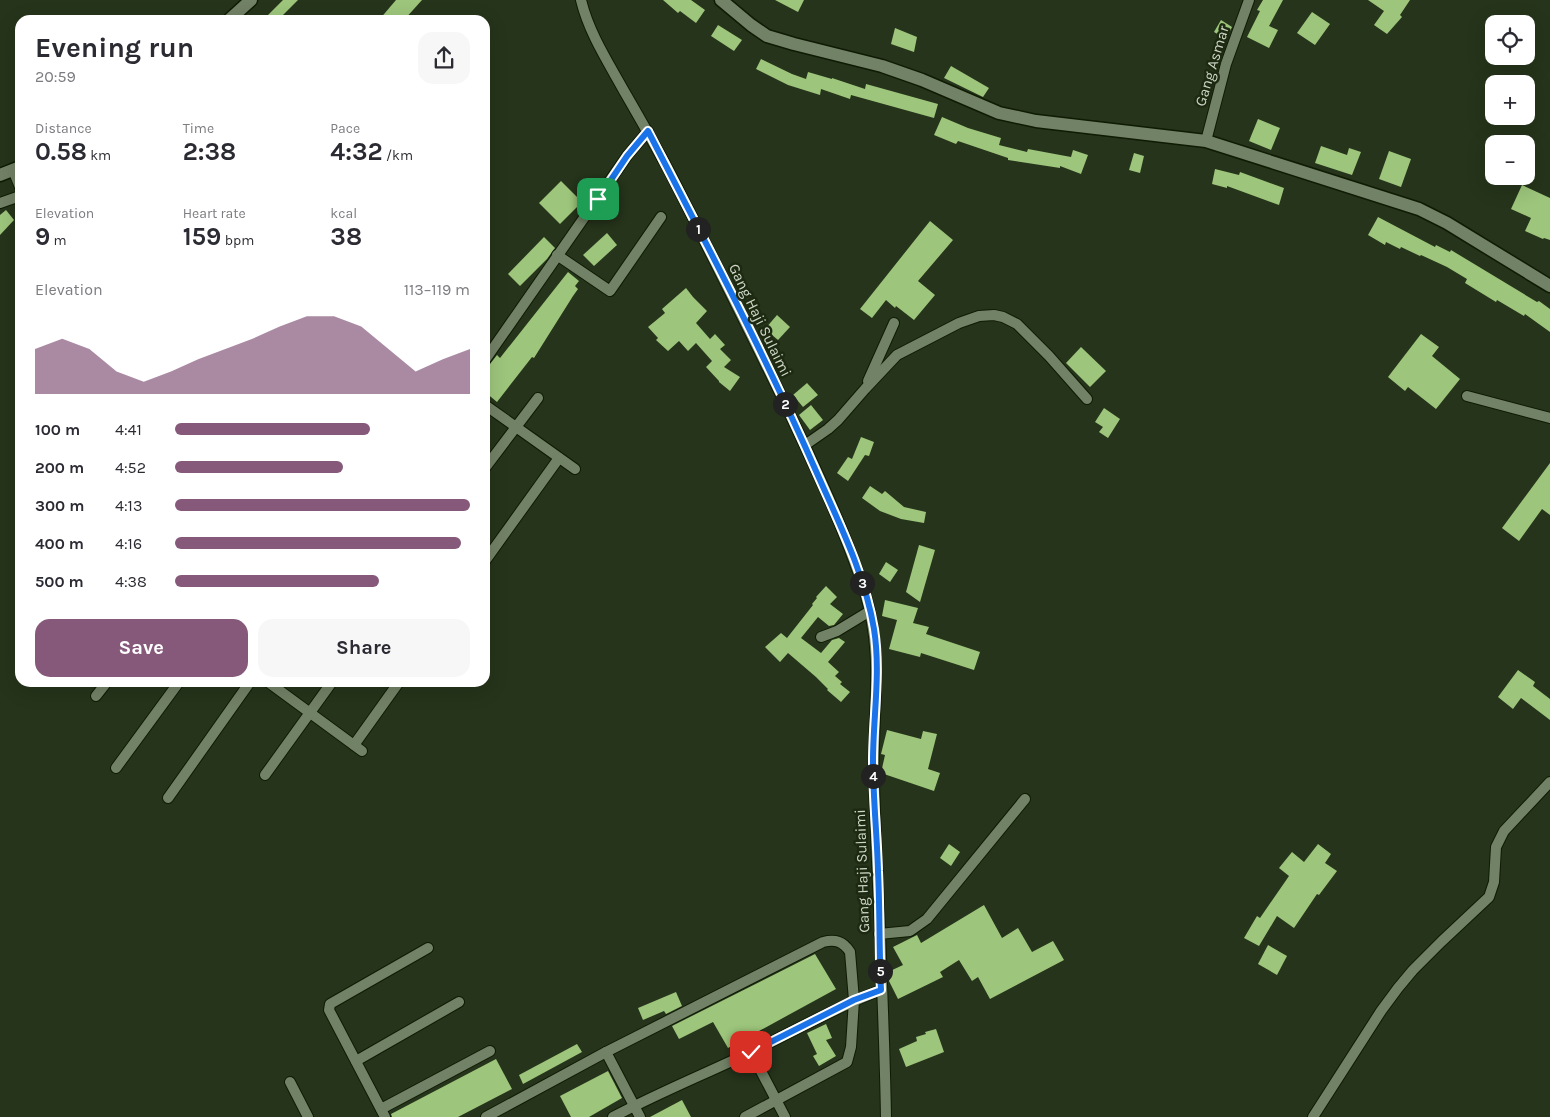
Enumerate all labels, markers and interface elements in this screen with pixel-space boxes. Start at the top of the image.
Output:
map controls [1485,15,1535,185]
button: locate [1485,15,1535,65]
street label: Gang Asmar [1191,23,1233,108]
text: Evening run [35,31,194,64]
button: share [418,32,470,84]
text: 20:59 [35,67,76,86]
button: + [1485,75,1535,125]
text: Distance [35,120,92,137]
text: Time [183,120,214,137]
text: Pace [330,120,360,137]
button: − [1485,135,1535,185]
text: 0.58 [35,137,87,166]
text: 2:38 [183,137,236,166]
text: 4:32 [330,137,383,166]
text: km [87,147,111,164]
text: /km [383,147,413,164]
pin [577,178,619,220]
icon: arrive [584,185,612,213]
text: Elevation [35,205,94,222]
text: Heart rate [183,205,246,222]
text: kcal [330,205,357,222]
pin: 1 [686,216,710,242]
text: 1 [696,221,701,238]
text: 9 [35,222,50,251]
text: 159 [183,222,221,251]
text: 38 [330,222,362,251]
text: m [50,232,67,249]
text: bpm [221,232,254,249]
street label: Gang Haji Sulaimi [725,261,795,379]
text: Elevation [35,280,103,299]
text: 113–119 m [404,280,470,299]
pin: 2 [772,392,798,416]
text: 2 [781,396,790,413]
text: 100 m [35,420,80,439]
text: 4:41 [115,420,142,439]
text: 200 m [35,458,84,477]
text: 4:52 [115,458,146,477]
text: 300 m [35,496,84,515]
text: 4:13 [115,496,142,515]
text: 400 m [35,534,84,553]
text: 4:16 [115,534,142,553]
pin: 3 [850,570,874,596]
text: 500 m [35,572,84,591]
text: 4:38 [115,572,147,591]
text: 3 [858,575,867,592]
button: Save [35,619,248,677]
button: Share [258,619,470,677]
pin: 4 [860,764,886,788]
text: 4 [869,768,878,785]
street label: Gang Haji Sulaimi [851,809,873,933]
pin: 5 [868,958,892,984]
text: 5 [876,963,885,980]
pin [730,1031,772,1073]
icon: check [737,1038,765,1066]

